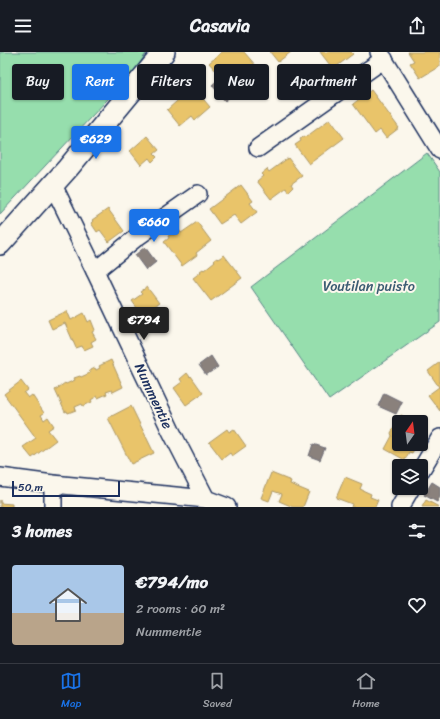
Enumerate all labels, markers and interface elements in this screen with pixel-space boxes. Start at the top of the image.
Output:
text: Casavia [190,10,250,42]
icon: menu [12,15,34,37]
icon: share [406,15,428,37]
chip: Buy [12,64,64,100]
chip: Rent [72,64,129,100]
chip: Filters [137,64,206,100]
chip: New [214,64,269,100]
chip: Apartment [277,64,371,100]
pin: €629 [72,126,120,160]
text: €629 [80,127,112,150]
pin: €660 [130,209,178,243]
text: €660 [138,210,170,233]
park label: Voutilan puisto [323,274,415,299]
pin: €794 [120,307,168,341]
text: €794 [128,308,160,331]
street label: Nummentie [127,359,180,434]
north arrow [392,415,428,451]
map controls [392,415,428,495]
button: layers [392,459,428,495]
text: 50 m [18,478,43,497]
scale bar [12,479,120,498]
text: 3 homes [12,516,72,546]
icon: filters [406,520,428,542]
text: €794/mo [136,567,208,597]
icon: home [44,581,92,629]
icon: heart [406,594,428,616]
text: 2 rooms · 60 m² [136,597,225,620]
text: Nummentie [136,620,202,643]
tab: Map [60,670,82,713]
tab: Saved [203,670,232,713]
tab: Home [352,670,380,713]

